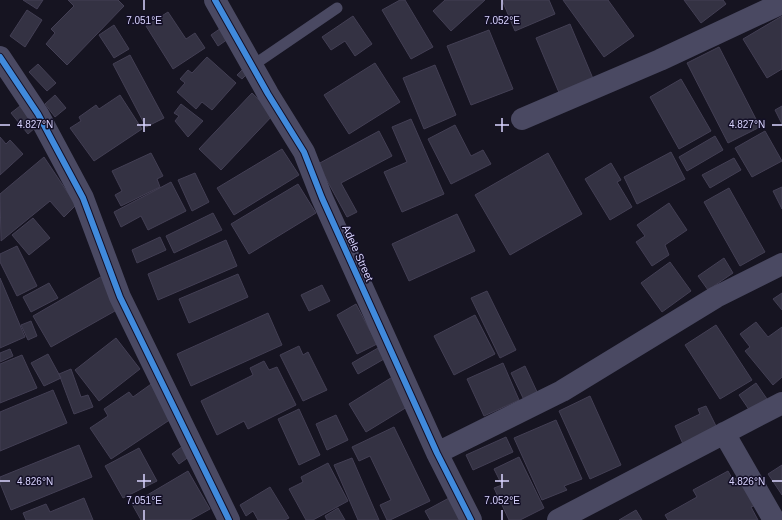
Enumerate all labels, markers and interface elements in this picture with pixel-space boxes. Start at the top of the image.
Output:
text: 7.051°E [126,15,162,26]
text: 7.052°E [484,15,520,26]
text: 4.827°N [17,119,53,130]
text: 4.827°N [729,119,765,130]
street label: Adele Street [340,223,376,283]
text: 4.826°N [17,476,53,487]
text: 4.826°N [729,476,765,487]
text: 7.051°E [126,495,162,506]
text: 7.052°E [484,495,520,506]

